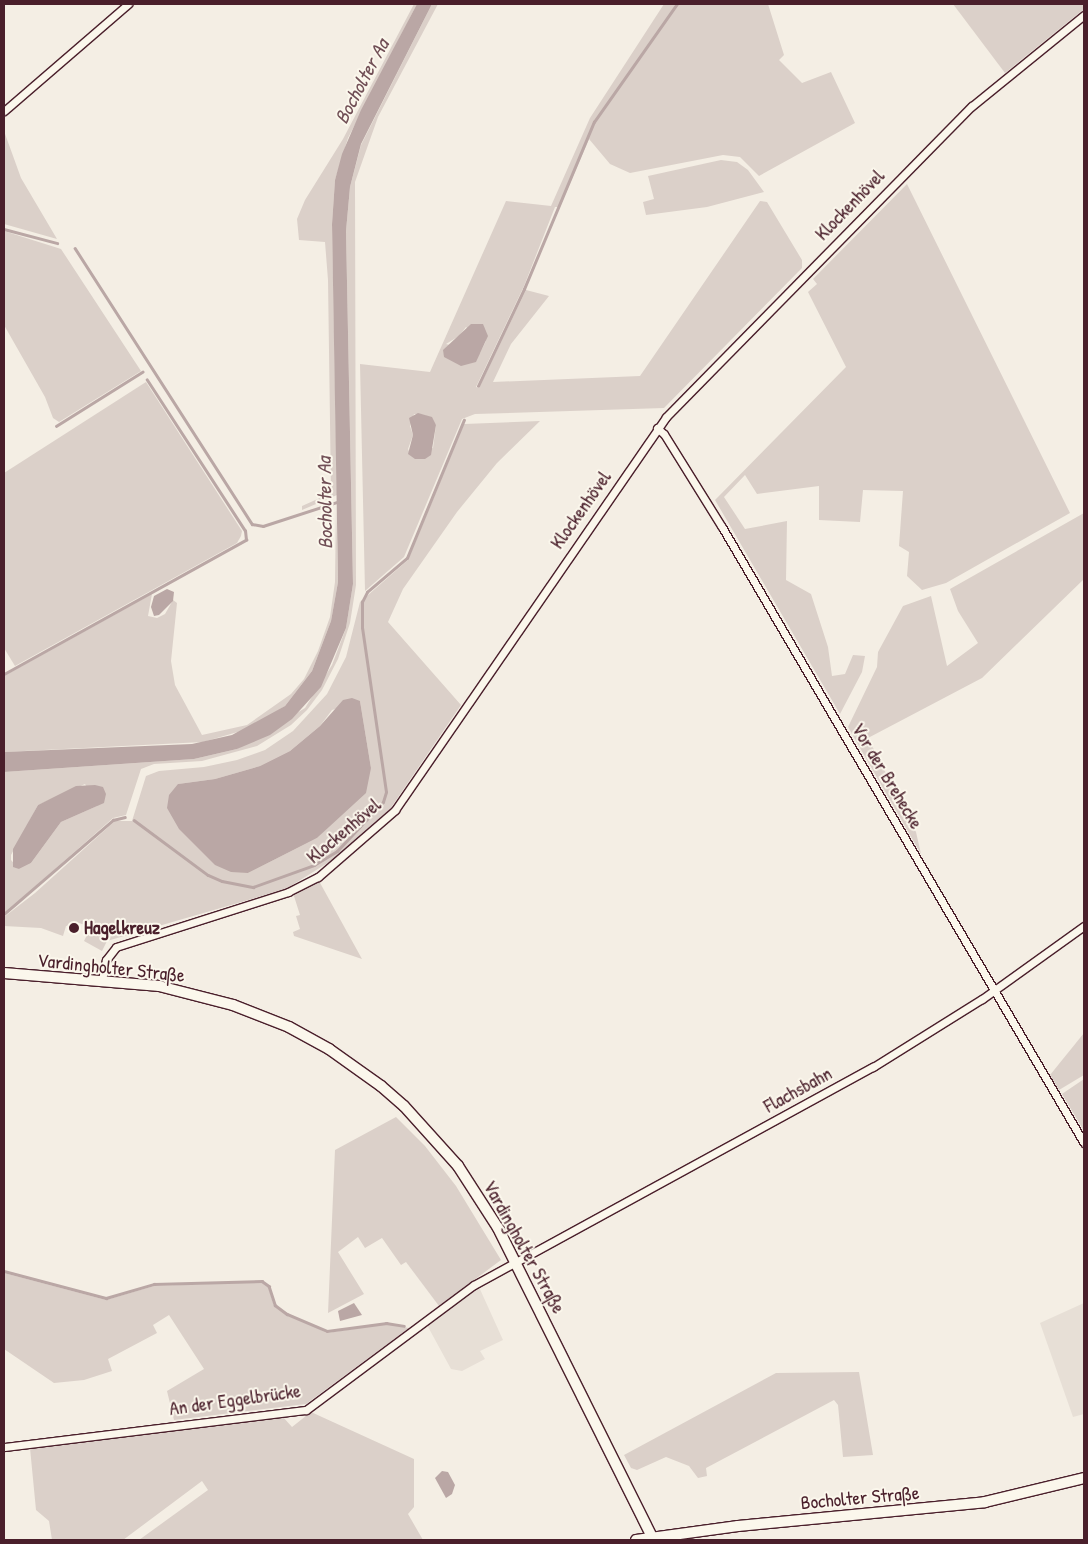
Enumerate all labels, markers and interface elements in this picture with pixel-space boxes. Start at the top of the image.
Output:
water label: Bocholter Aa [329,35,393,127]
street label: Klockenhövel [811,165,889,245]
water label: Bocholter Aa [311,457,337,549]
street label: Klockenhövel [546,467,616,553]
street label: Vor der Brehecke [846,719,928,833]
street label: Klockenhövel [302,793,386,869]
place label: Hagelkreuz [84,917,160,939]
marker: Hagelkreuz [68,922,80,934]
street label: Vardingholter Straße [36,949,186,987]
street label: Flachsbahn [760,1062,836,1118]
street label: Vardingholter Straße [478,1177,570,1317]
street label: An der Eggelbrücke [168,1379,302,1421]
street label: Bocholter Straße [800,1481,920,1515]

